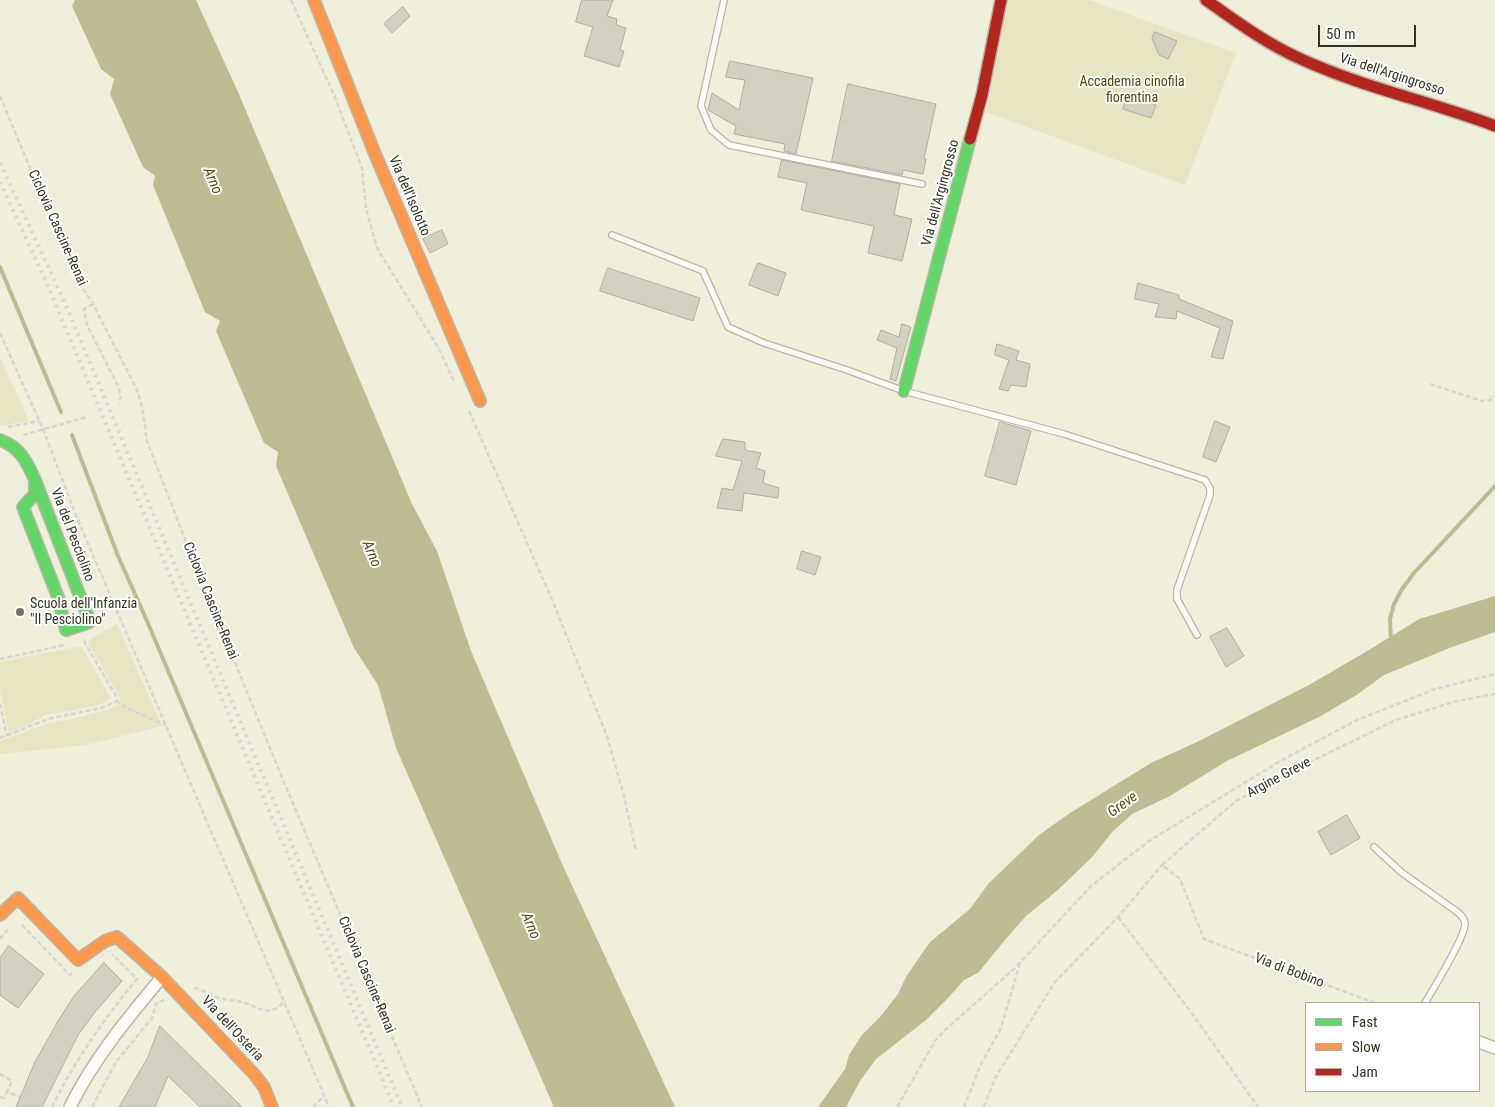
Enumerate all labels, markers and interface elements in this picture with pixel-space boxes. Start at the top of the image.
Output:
scale bar [1320,15,1418,47]
text: 50 m [1326,25,1356,43]
street label: Via dell'Argingrosso [1337,50,1447,100]
park label: Accademia cinofila fiorentina [1079,74,1185,106]
street label: Via dell'Argingrosso [919,138,963,248]
street label: Via dell'Isolotto [385,153,433,239]
water label: Arno [198,165,226,197]
street label: Ciclovia Cascine-Renai [24,167,90,289]
street label: Via del Pesciolino [47,486,97,584]
water label: Arno [357,538,385,570]
street label: Ciclovia Cascine-Renai [179,540,241,662]
place label: Scuola dell'Infanzia "Il Pesciolino" [30,596,137,628]
marker: Scuola dell'Infanzia "Il Pesciolino" [14,606,26,618]
street label: Argine Greve [1244,754,1314,802]
water label: Greve [1105,788,1141,822]
water label: Arno [516,910,544,942]
street label: Ciclovia Cascine-Renai [334,914,398,1036]
street label: Via di Bobino [1252,950,1326,992]
street label: Via dell'Osteria [198,993,266,1065]
legend [1305,1002,1480,1092]
text: Fast [1352,1013,1377,1031]
text: Slow [1352,1038,1381,1056]
text: Jam [1352,1063,1378,1081]

